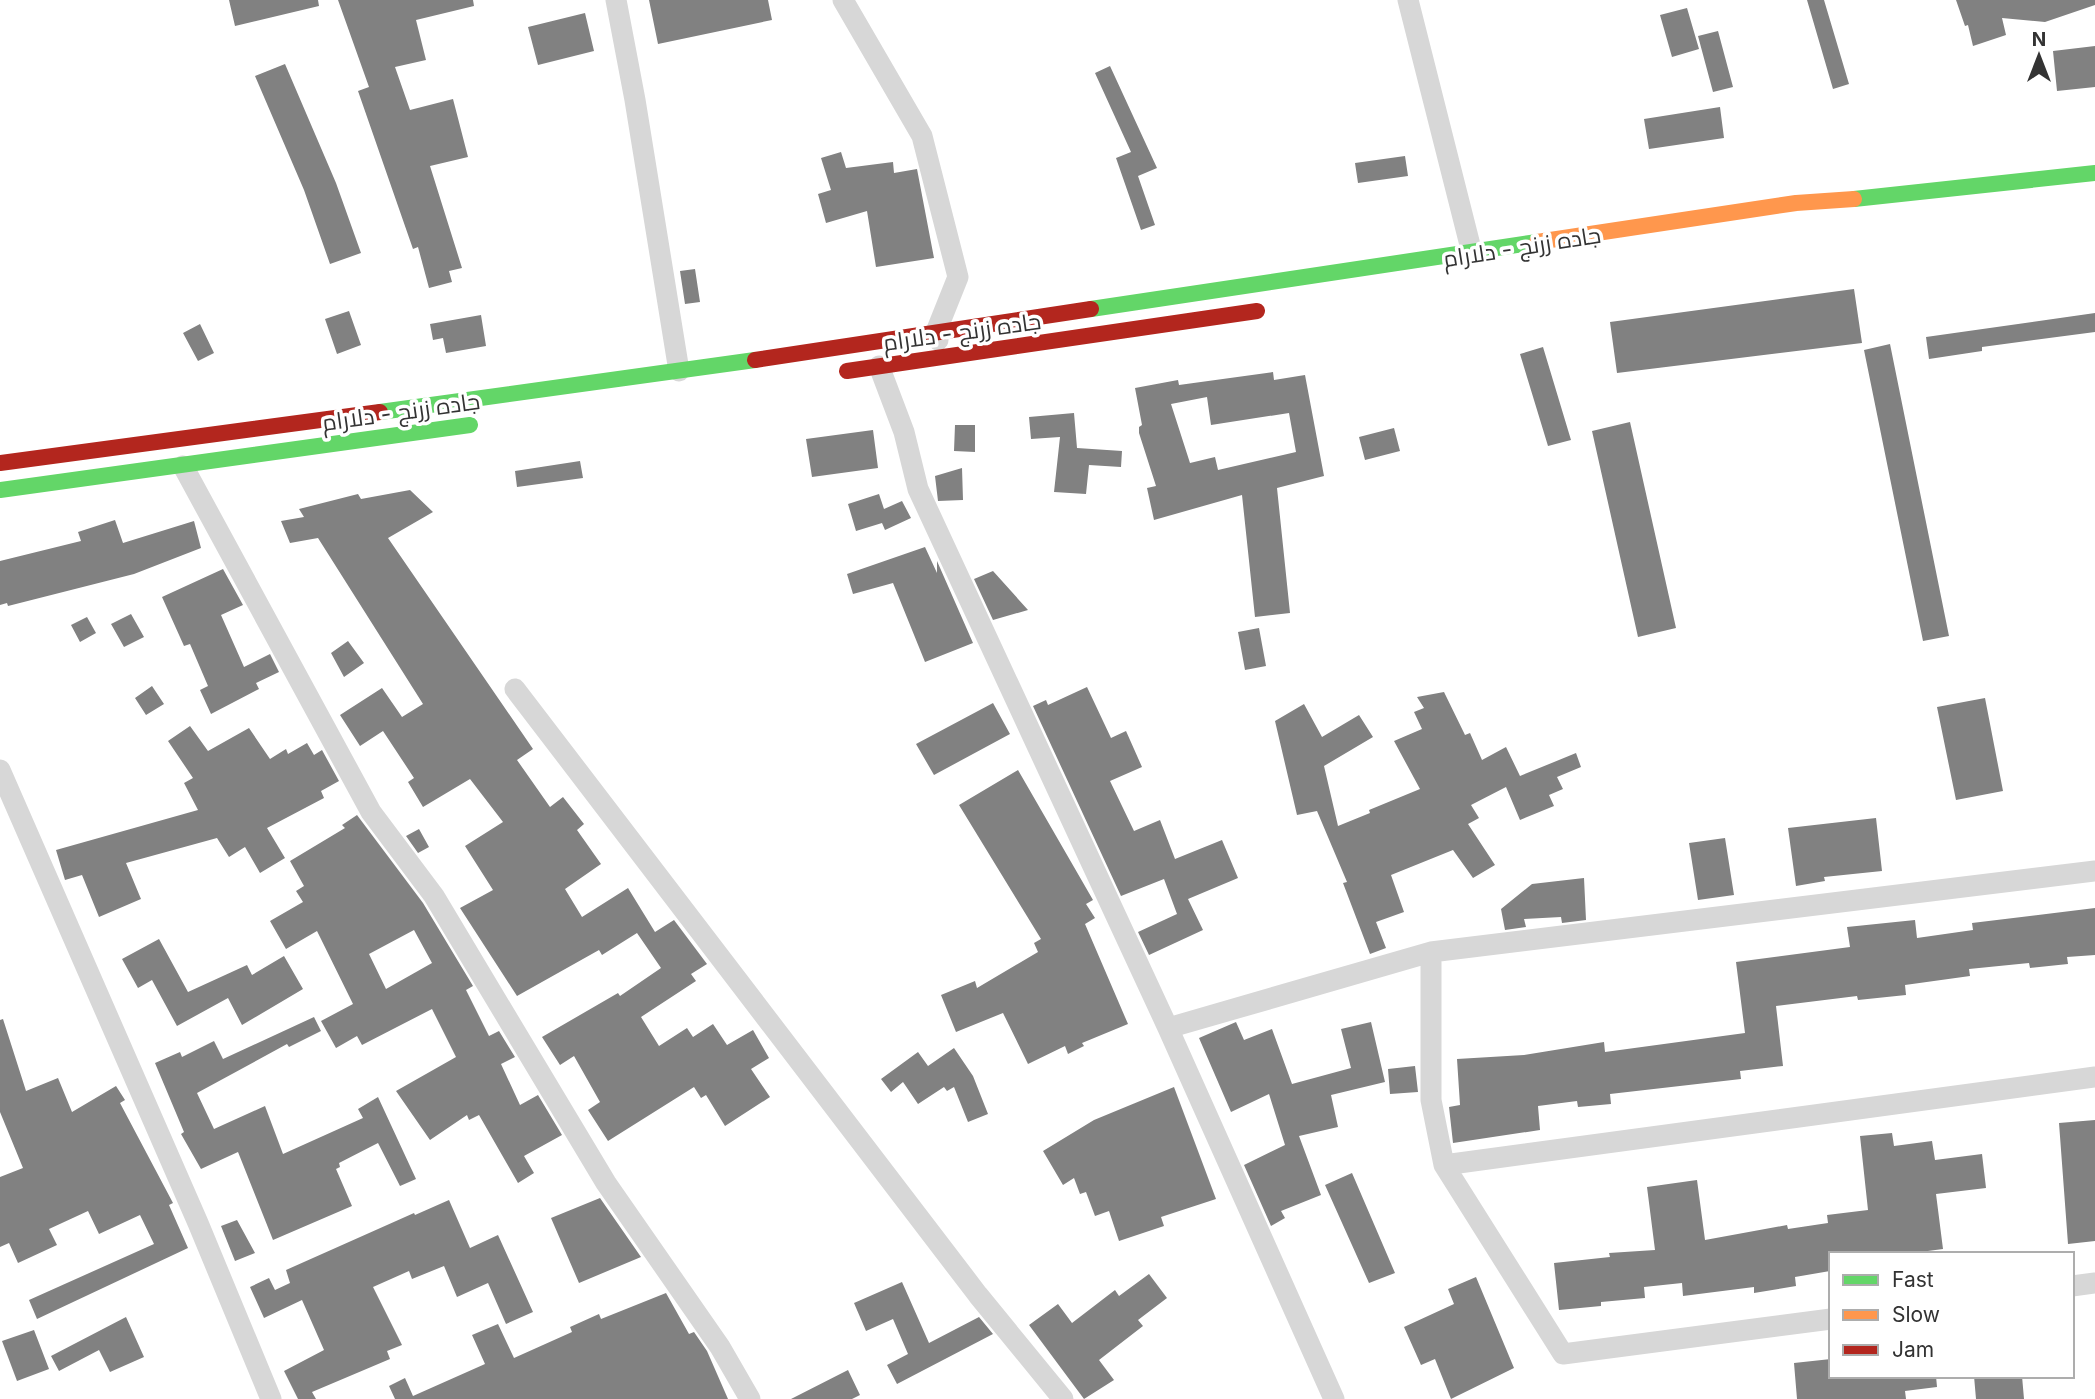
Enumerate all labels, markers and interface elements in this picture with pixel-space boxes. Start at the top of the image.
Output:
north arrow [2004,21,2074,91]
text: N [2032,28,2046,51]
street label: جاده زرنج - دلارام [1441,221,1603,275]
street label: جاده زرنج - دلارام [881,307,1043,359]
street label: جاده زرنج - دلارام [320,387,482,439]
legend [1829,1252,2074,1378]
text: Fast [1892,1267,1934,1292]
text: Slow [1892,1302,1940,1327]
text: Jam [1892,1337,1934,1362]

